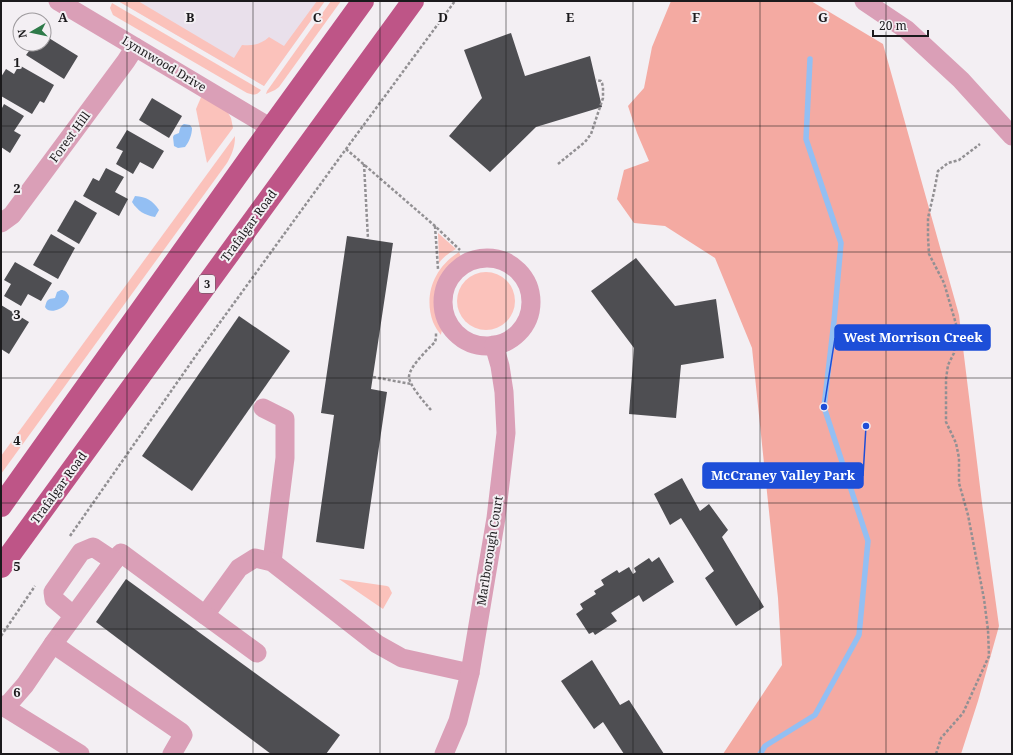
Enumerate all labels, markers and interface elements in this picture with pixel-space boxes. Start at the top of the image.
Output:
text: A [58,8,68,26]
text: B [186,8,195,26]
text: C [313,8,322,26]
text: D [438,8,448,26]
text: E [566,8,575,26]
text: F [692,8,700,26]
text: G [818,8,828,26]
north arrow [12,12,52,52]
scale bar [873,12,928,38]
text: 20 m [879,17,907,34]
text: N [13,28,30,39]
street label: Lynnwood Drive [119,32,210,95]
text: 1 [13,53,21,71]
street label: Forest Hill [45,108,94,166]
text: 2 [13,179,21,197]
street label: Trafalgar Road [217,186,281,265]
road number: 3 [199,275,215,293]
text: 3 [13,305,21,323]
callout: West Morrison Creek [835,325,990,350]
text: West Morrison Creek [844,328,983,346]
text: 4 [13,431,21,449]
street label: Trafalgar Road [27,448,91,527]
callout: McCraney Valley Park [703,463,863,488]
text: McCraney Valley Park [711,466,856,484]
street label: Marlborough Court [472,495,507,607]
text: 5 [13,557,21,575]
text: 6 [13,683,21,701]

